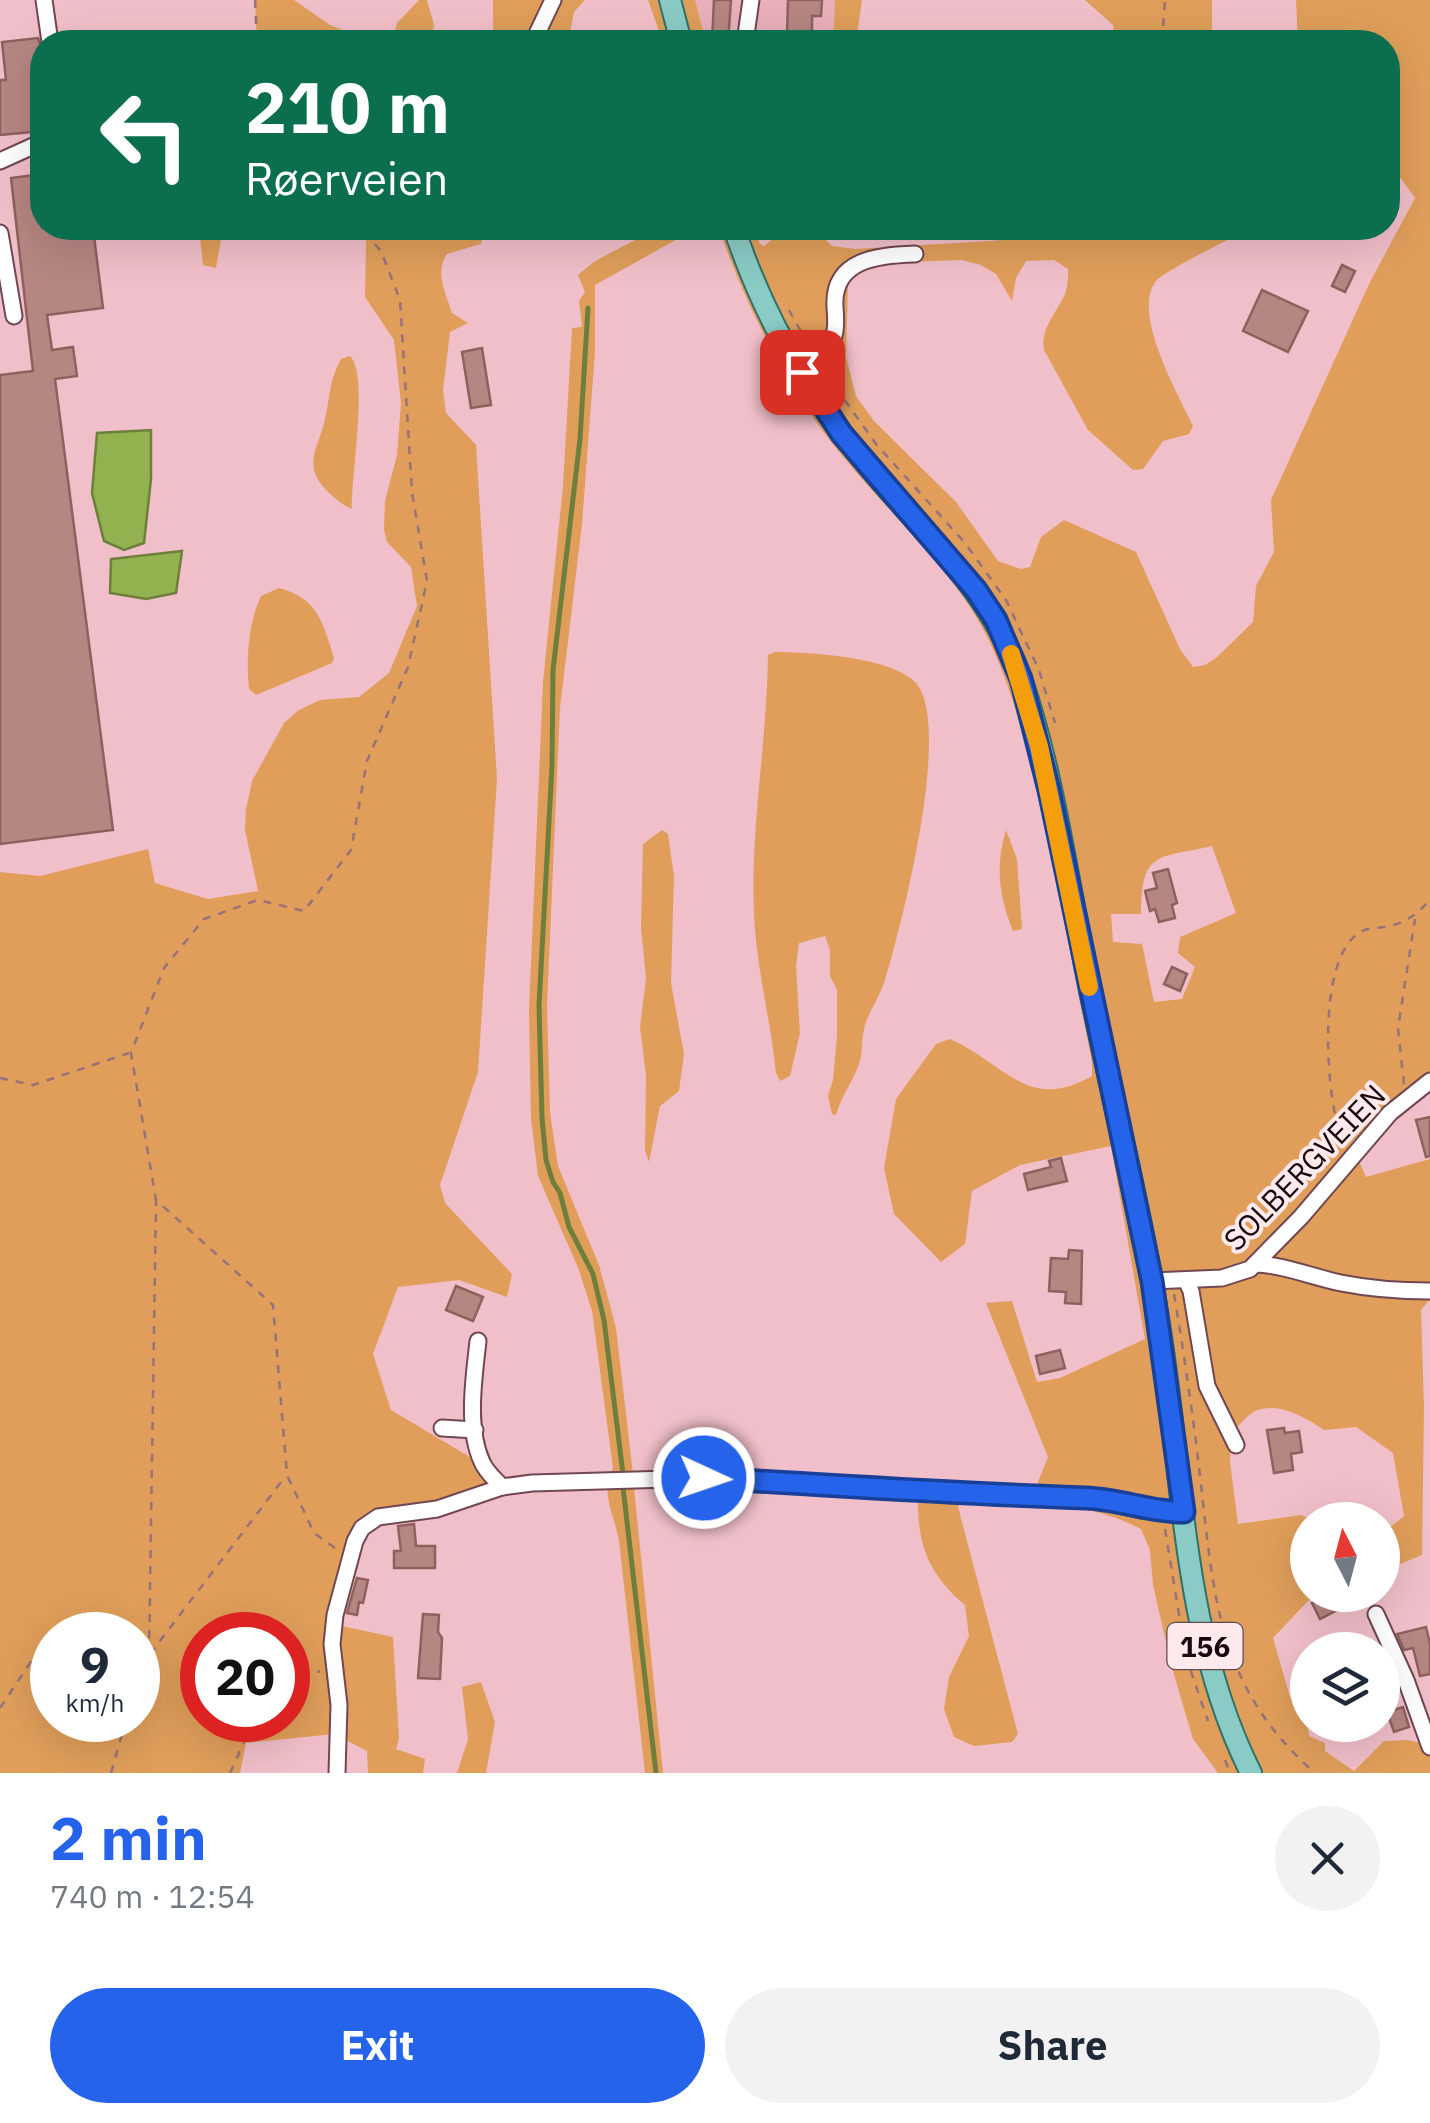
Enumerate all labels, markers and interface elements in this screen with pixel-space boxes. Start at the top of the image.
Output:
text: 210 m [245,61,450,152]
icon: left [80,70,210,200]
text: Røerveien [245,149,448,207]
pin [760,330,845,415]
icon: arrive [775,345,830,400]
street label: SOLBERGVEIEN [1215,1076,1393,1258]
position arrow [652,1426,756,1530]
north arrow [1290,1502,1400,1612]
map controls [1290,1502,1400,1742]
speed limit sign: 20 [180,1612,310,1742]
road number: 156 [1168,1623,1242,1669]
text: 9 [80,1632,110,1697]
button: layers [1290,1632,1400,1742]
text: km/h [66,1686,124,1719]
text: 2 min [50,1798,207,1877]
button: close [1275,1806,1380,1911]
text: 740 m · 12:54 [50,1875,255,1917]
button: Exit [50,1988,705,2103]
button: Share [725,1988,1380,2103]

